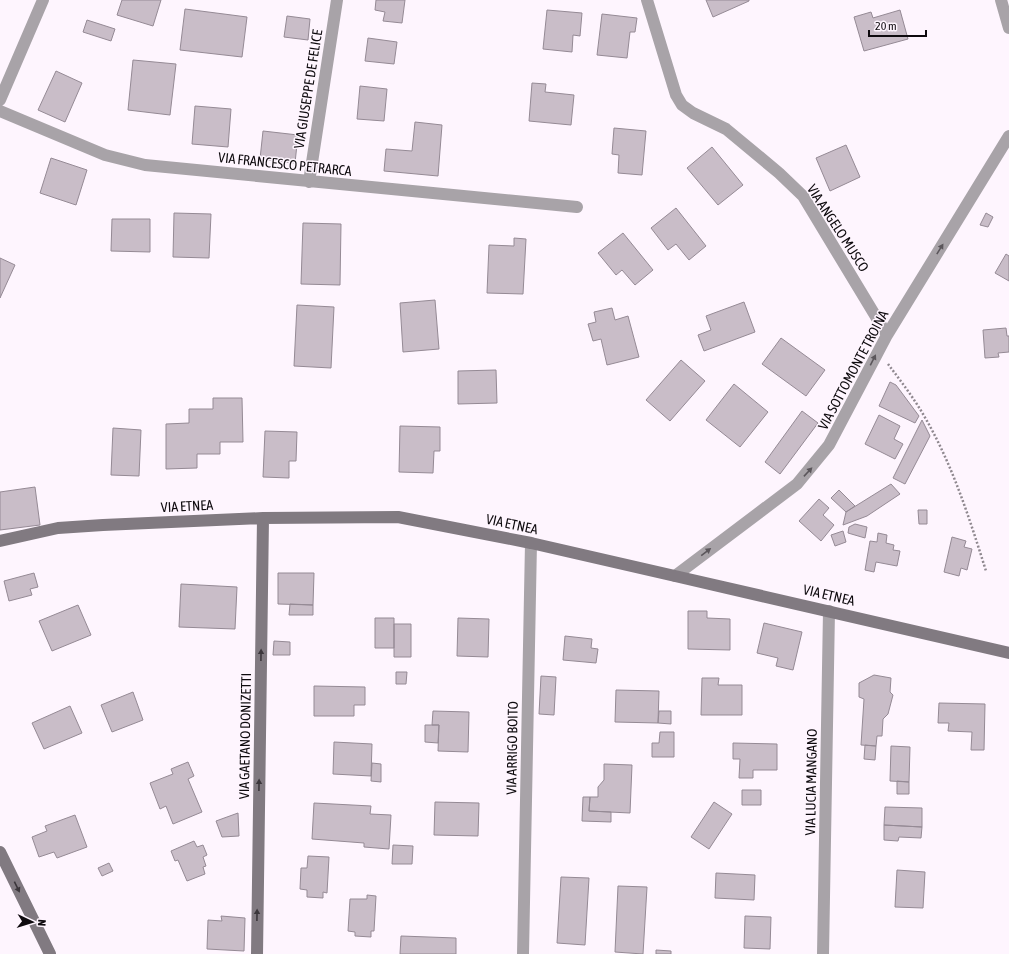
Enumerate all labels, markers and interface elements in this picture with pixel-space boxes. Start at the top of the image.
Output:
scale bar [869,12,926,38]
text: 20 m [875,19,897,33]
street label: VIA GIUSEPPE DE FELICE [291,28,325,150]
street label: VIA FRANCESCO PETRARCA [217,149,353,179]
street label: VIA ANGELO MUSCO [804,181,872,275]
one-way arrow [936,244,944,254]
street label: VIA SOTTOMONTE TROINA [815,307,891,432]
one-way arrow [870,354,877,366]
one-way arrow [804,467,813,477]
street label: VIA ETNEA [160,497,214,515]
street label: VIA ETNEA [485,511,539,537]
one-way arrow [701,548,712,556]
street label: VIA ETNEA [802,581,856,609]
one-way arrow [258,648,264,661]
street label: VIA GAETANO DONIZETTI [236,673,254,799]
street label: VIA ARRIGO BOITO [503,701,521,795]
street label: VIA LUCIA MANGANO [802,728,820,836]
one-way arrow [256,778,262,791]
one-way arrow [14,882,20,893]
north arrow [12,902,52,942]
one-way arrow [254,908,260,921]
text: N [36,919,48,926]

